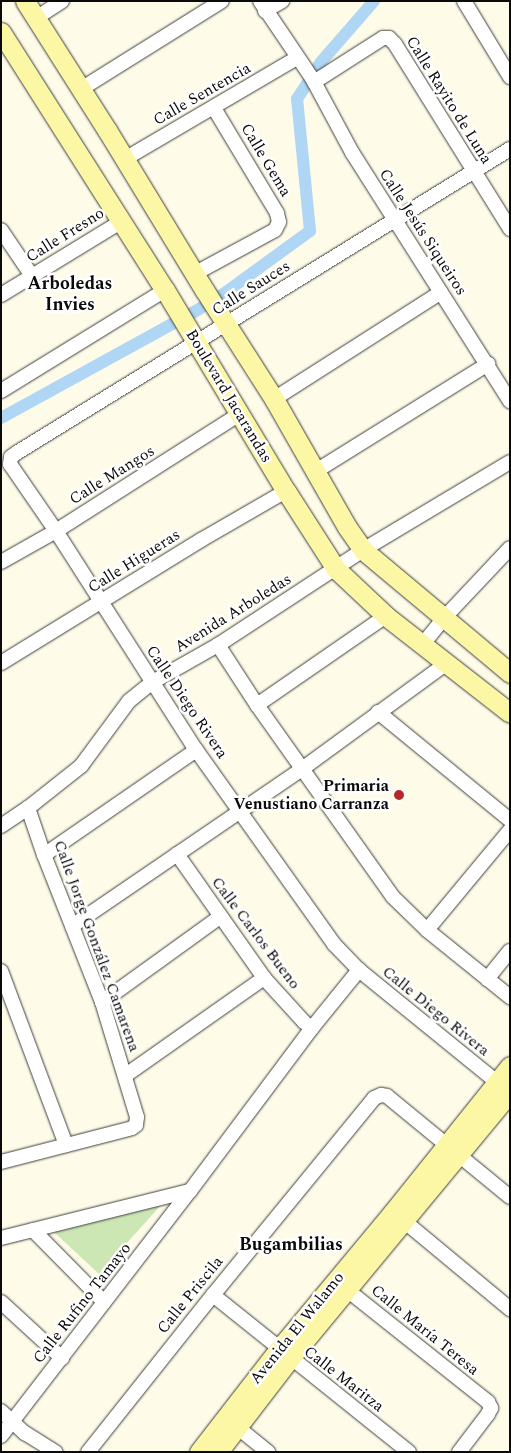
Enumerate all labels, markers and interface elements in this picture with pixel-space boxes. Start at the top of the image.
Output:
street label: Calle Rayito de Luna [402,33,496,167]
street label: Calle Sentencia [150,58,254,130]
street label: Calle Gema [237,120,295,200]
street label: Calle Jesús Siqueiros [375,165,471,299]
street label: Calle Fresno [22,203,108,267]
street label: Calle Sauces [208,256,294,320]
district label: Arboledas Invies [28,274,112,316]
street label: Boulevard Jacarandas [182,326,276,466]
street label: Calle Mangos [66,441,158,509]
street label: Calle Higueras [84,525,184,597]
street label: Avenida Arboledas [171,569,295,657]
street label: Calle Diego Rivera [142,642,232,762]
place label: Primaria Venustiano Carranza [234,776,389,814]
marker: Primaria Venustiano Carranza [393,789,405,801]
street label: Calle Jorge González Camarena [50,838,144,1054]
street label: Calle Carlos Bueno [207,873,305,993]
street label: Calle Diego Rivera [379,962,493,1060]
district label: Bugambilias [239,1234,343,1256]
street label: Calle Rufino Tamayo [29,1239,135,1367]
street label: Calle Priscila [153,1252,227,1338]
street label: Avenida El Walamo [246,1268,348,1388]
street label: Calle María Teresa [367,1281,483,1379]
street label: Calle Maritza [300,1342,388,1416]

